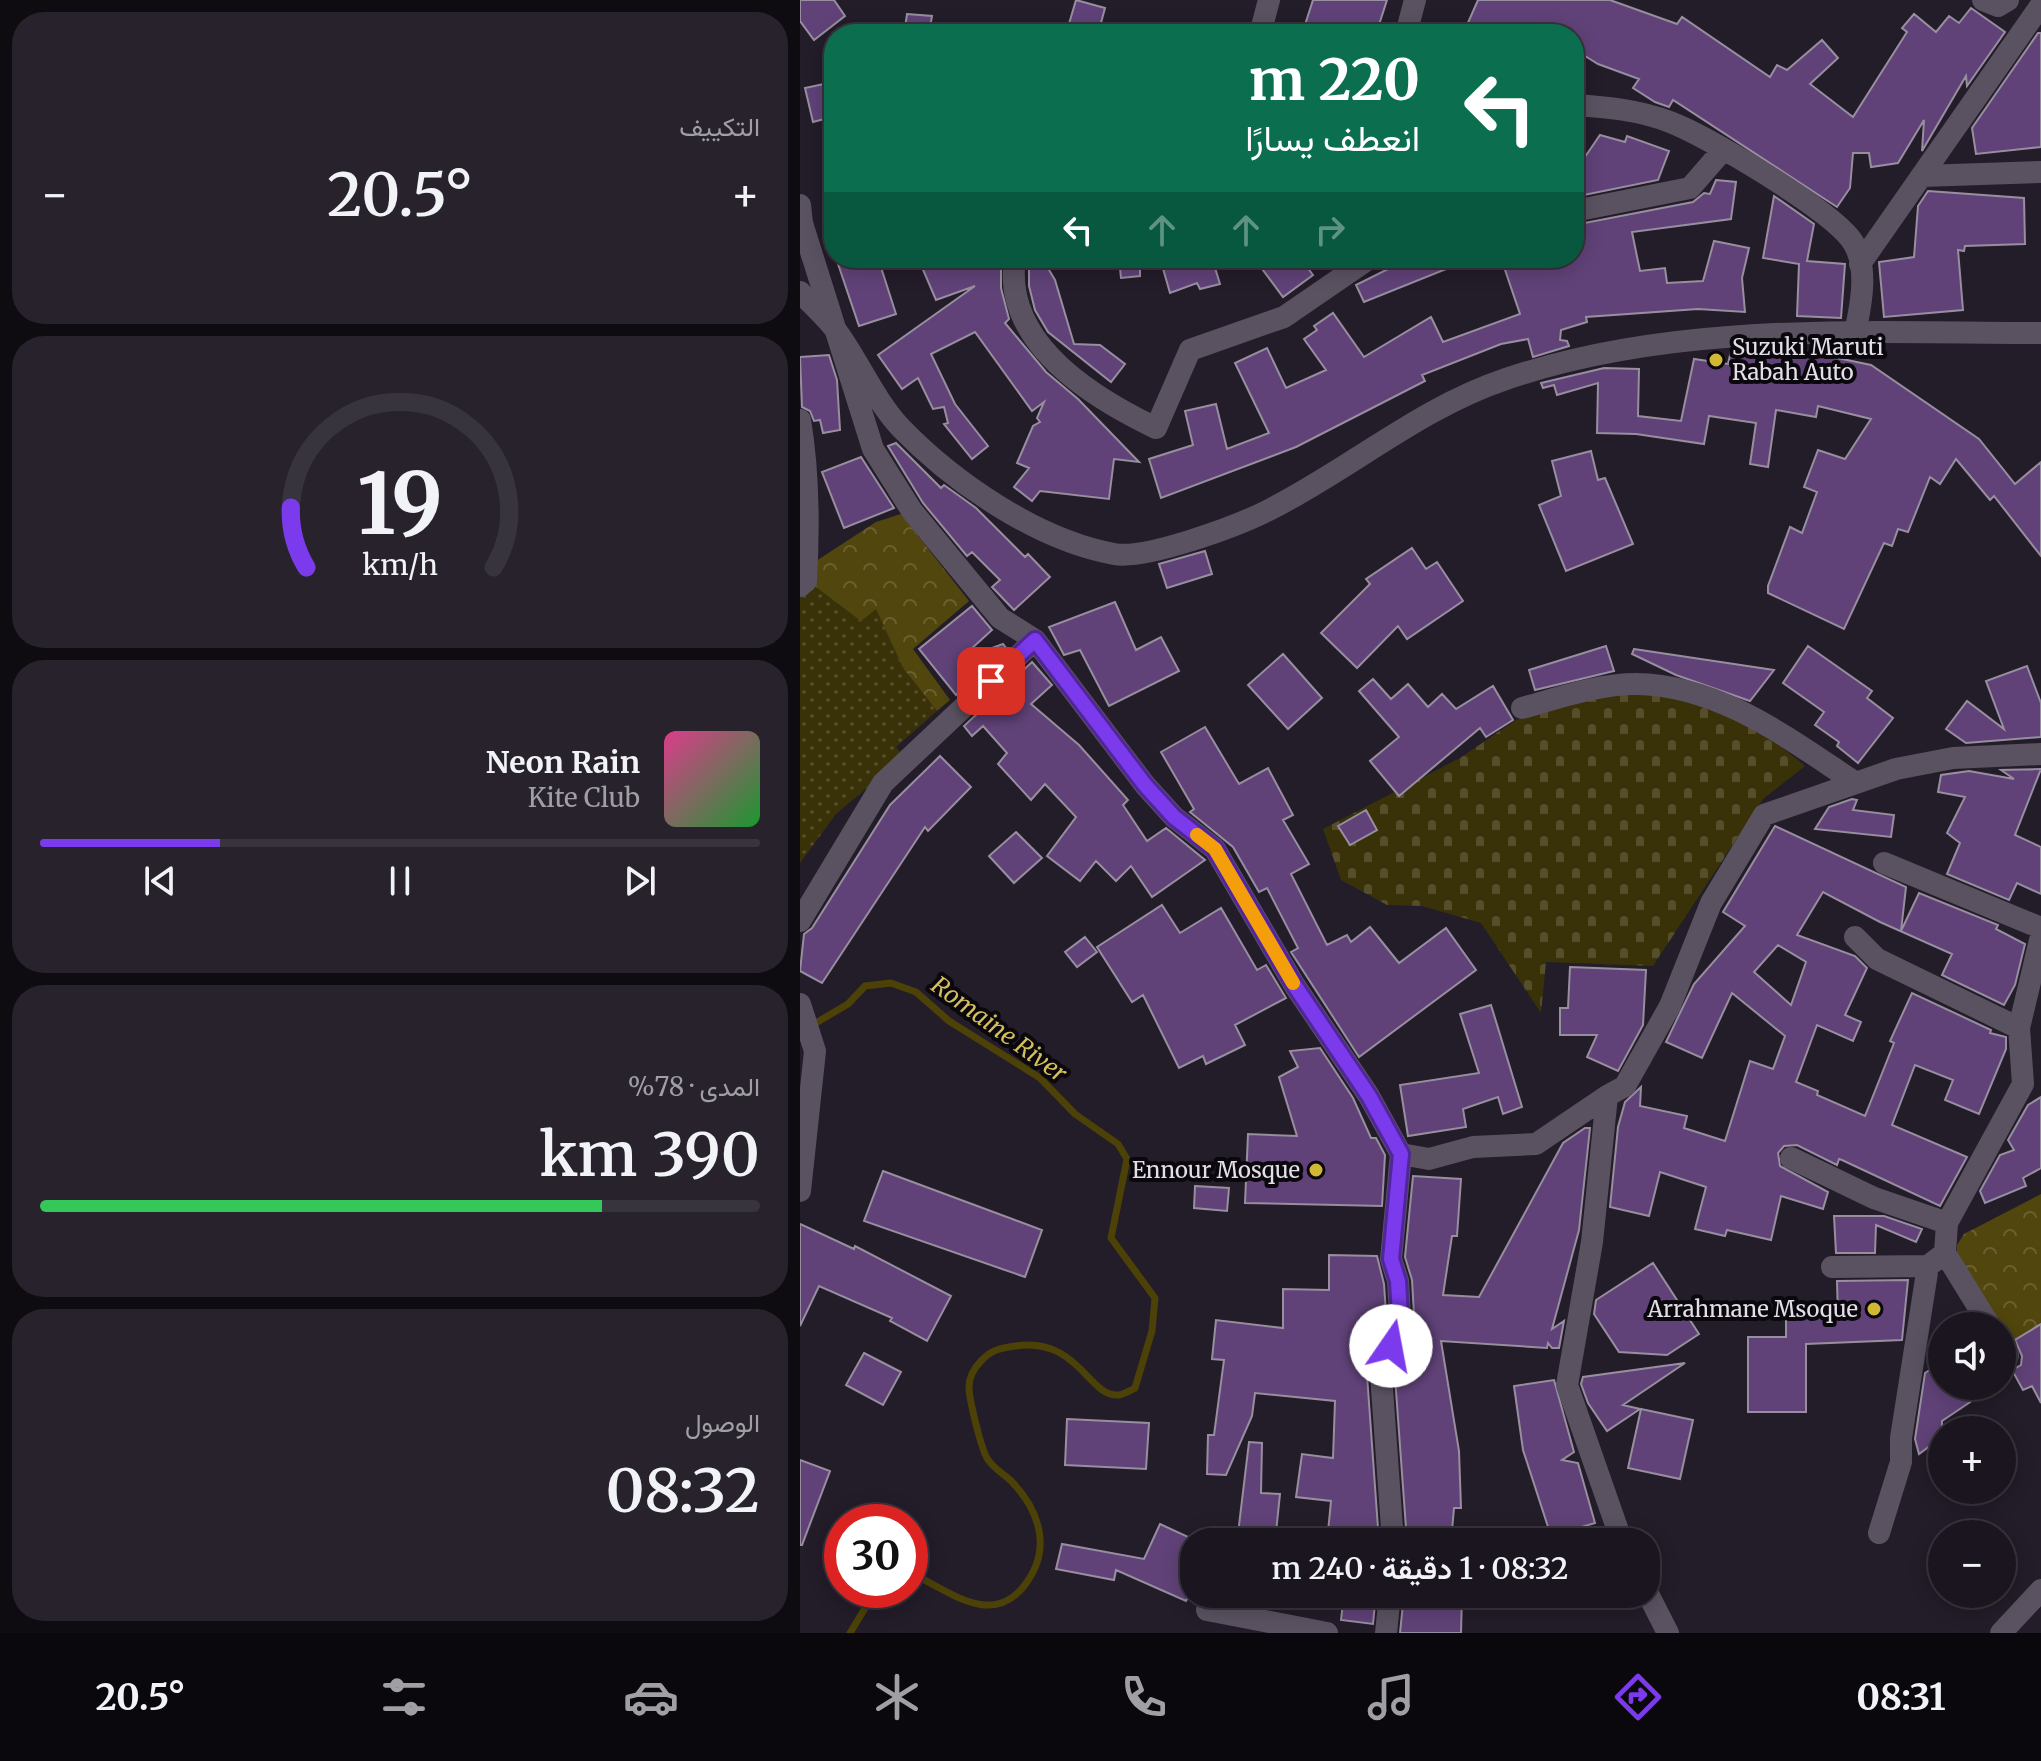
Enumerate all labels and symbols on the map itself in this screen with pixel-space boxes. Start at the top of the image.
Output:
place label: Suzuki Maruti Rabah Auto [1732,333,1884,386]
marker: Suzuki Maruti Rabah Auto [1707,351,1725,369]
pin [957,647,1025,715]
water label: Romaine River [925,969,1074,1089]
place label: Ennour Mosque [1132,1156,1300,1184]
marker: Ennour Mosque [1307,1161,1325,1179]
place label: Arrahmane Msoque [1646,1295,1858,1323]
marker: Arrahmane Msoque [1865,1300,1883,1318]
position arrow [1349,1304,1433,1388]
speed limit sign: 30 [824,1504,928,1608]

